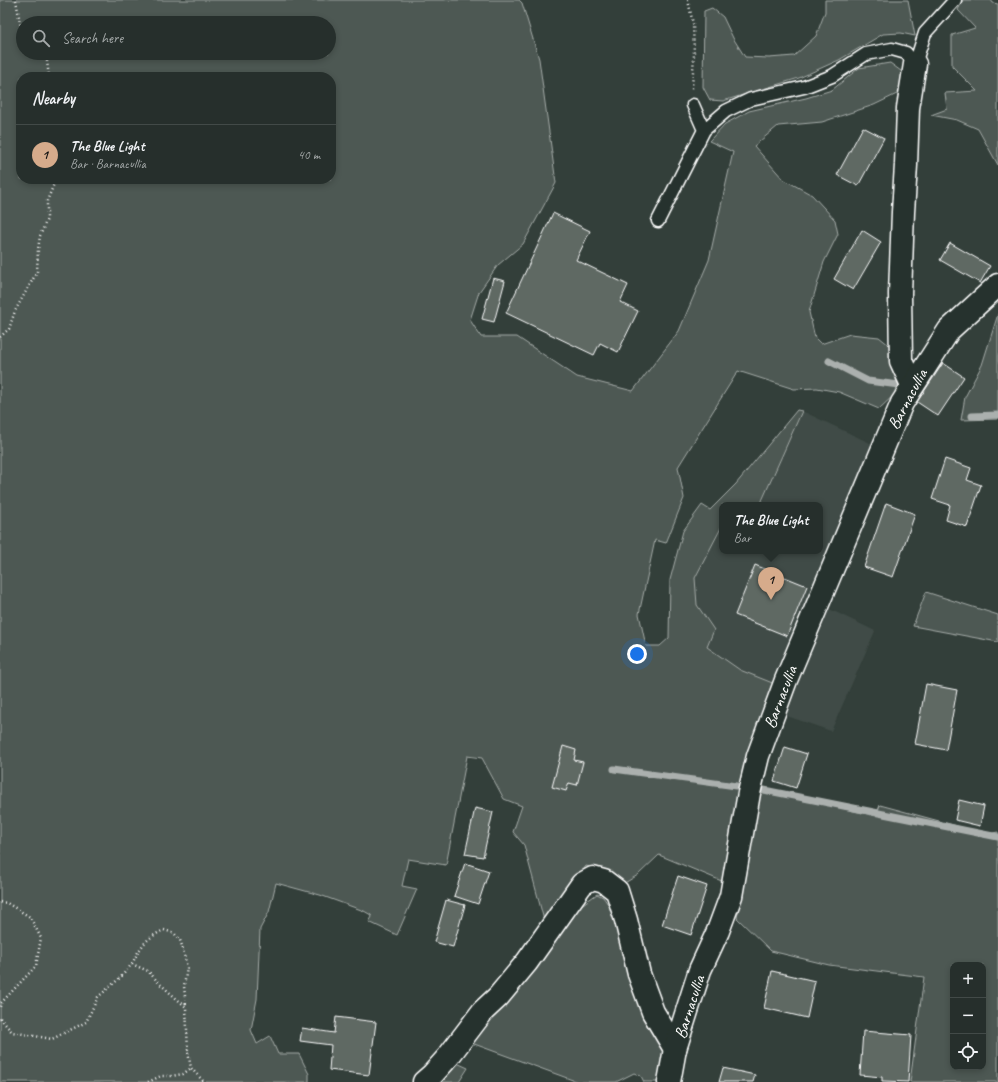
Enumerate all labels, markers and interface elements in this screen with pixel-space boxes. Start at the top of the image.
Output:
search box [16,16,336,60]
icon: search [30,27,52,49]
text: Search here [62,29,123,48]
text: Nearby [32,88,75,109]
text: The Blue Light [70,137,144,156]
text: 1 [42,147,48,163]
text: 40 m [298,147,320,163]
text: Bar · Barnacullia [70,156,146,172]
street label: Barnacullia [883,364,933,433]
popup [719,502,823,554]
text: The Blue Light [734,511,808,530]
text: Bar [734,530,751,546]
pin: 1 [758,567,784,600]
your location [627,644,647,664]
street label: Barnacullia [759,662,802,731]
map controls [950,962,986,1070]
button: + [950,962,986,998]
street label: Barnacullia [669,972,710,1041]
button: − [950,998,986,1034]
button: locate [950,1034,986,1070]

